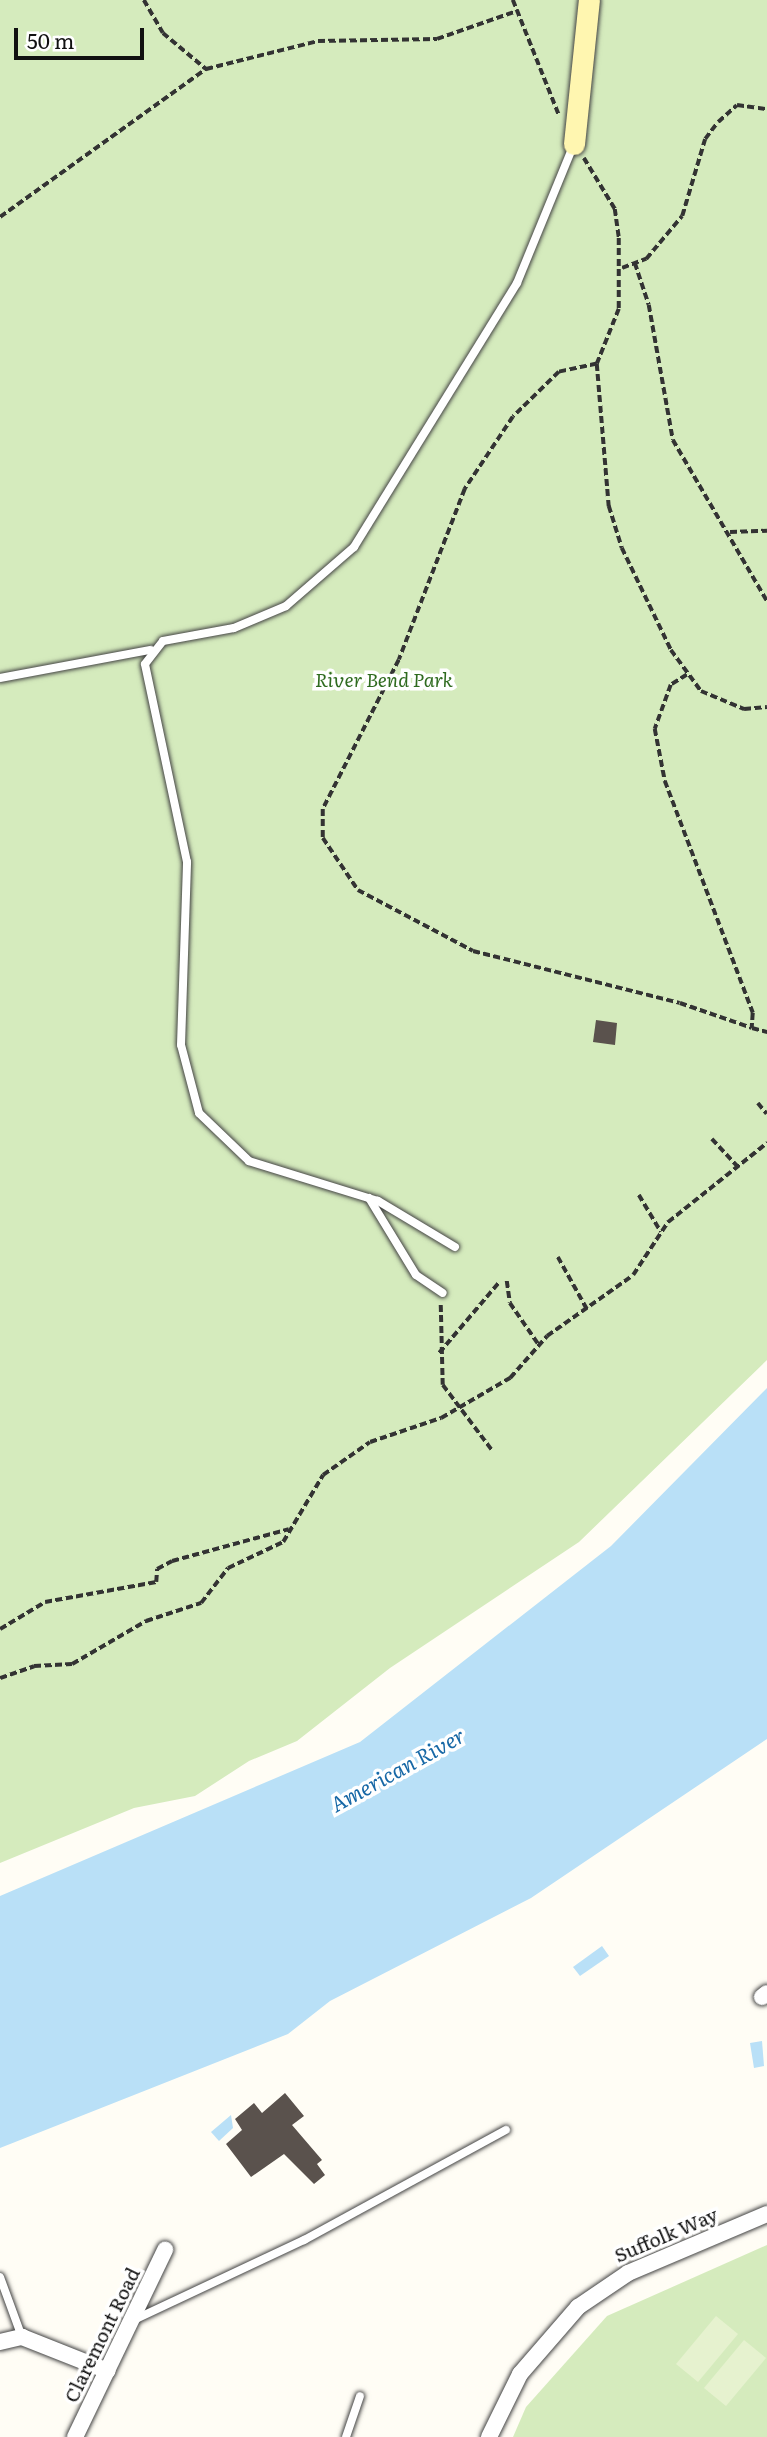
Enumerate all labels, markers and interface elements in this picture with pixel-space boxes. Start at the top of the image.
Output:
scale bar [18,14,147,58]
text: 50 m [27,24,74,55]
park label: River Bend Park [315,669,453,691]
water label: American River [325,1722,469,1816]
street label: Suffolk Way [611,2203,721,2267]
street label: Claremont Road [60,2264,144,2406]

